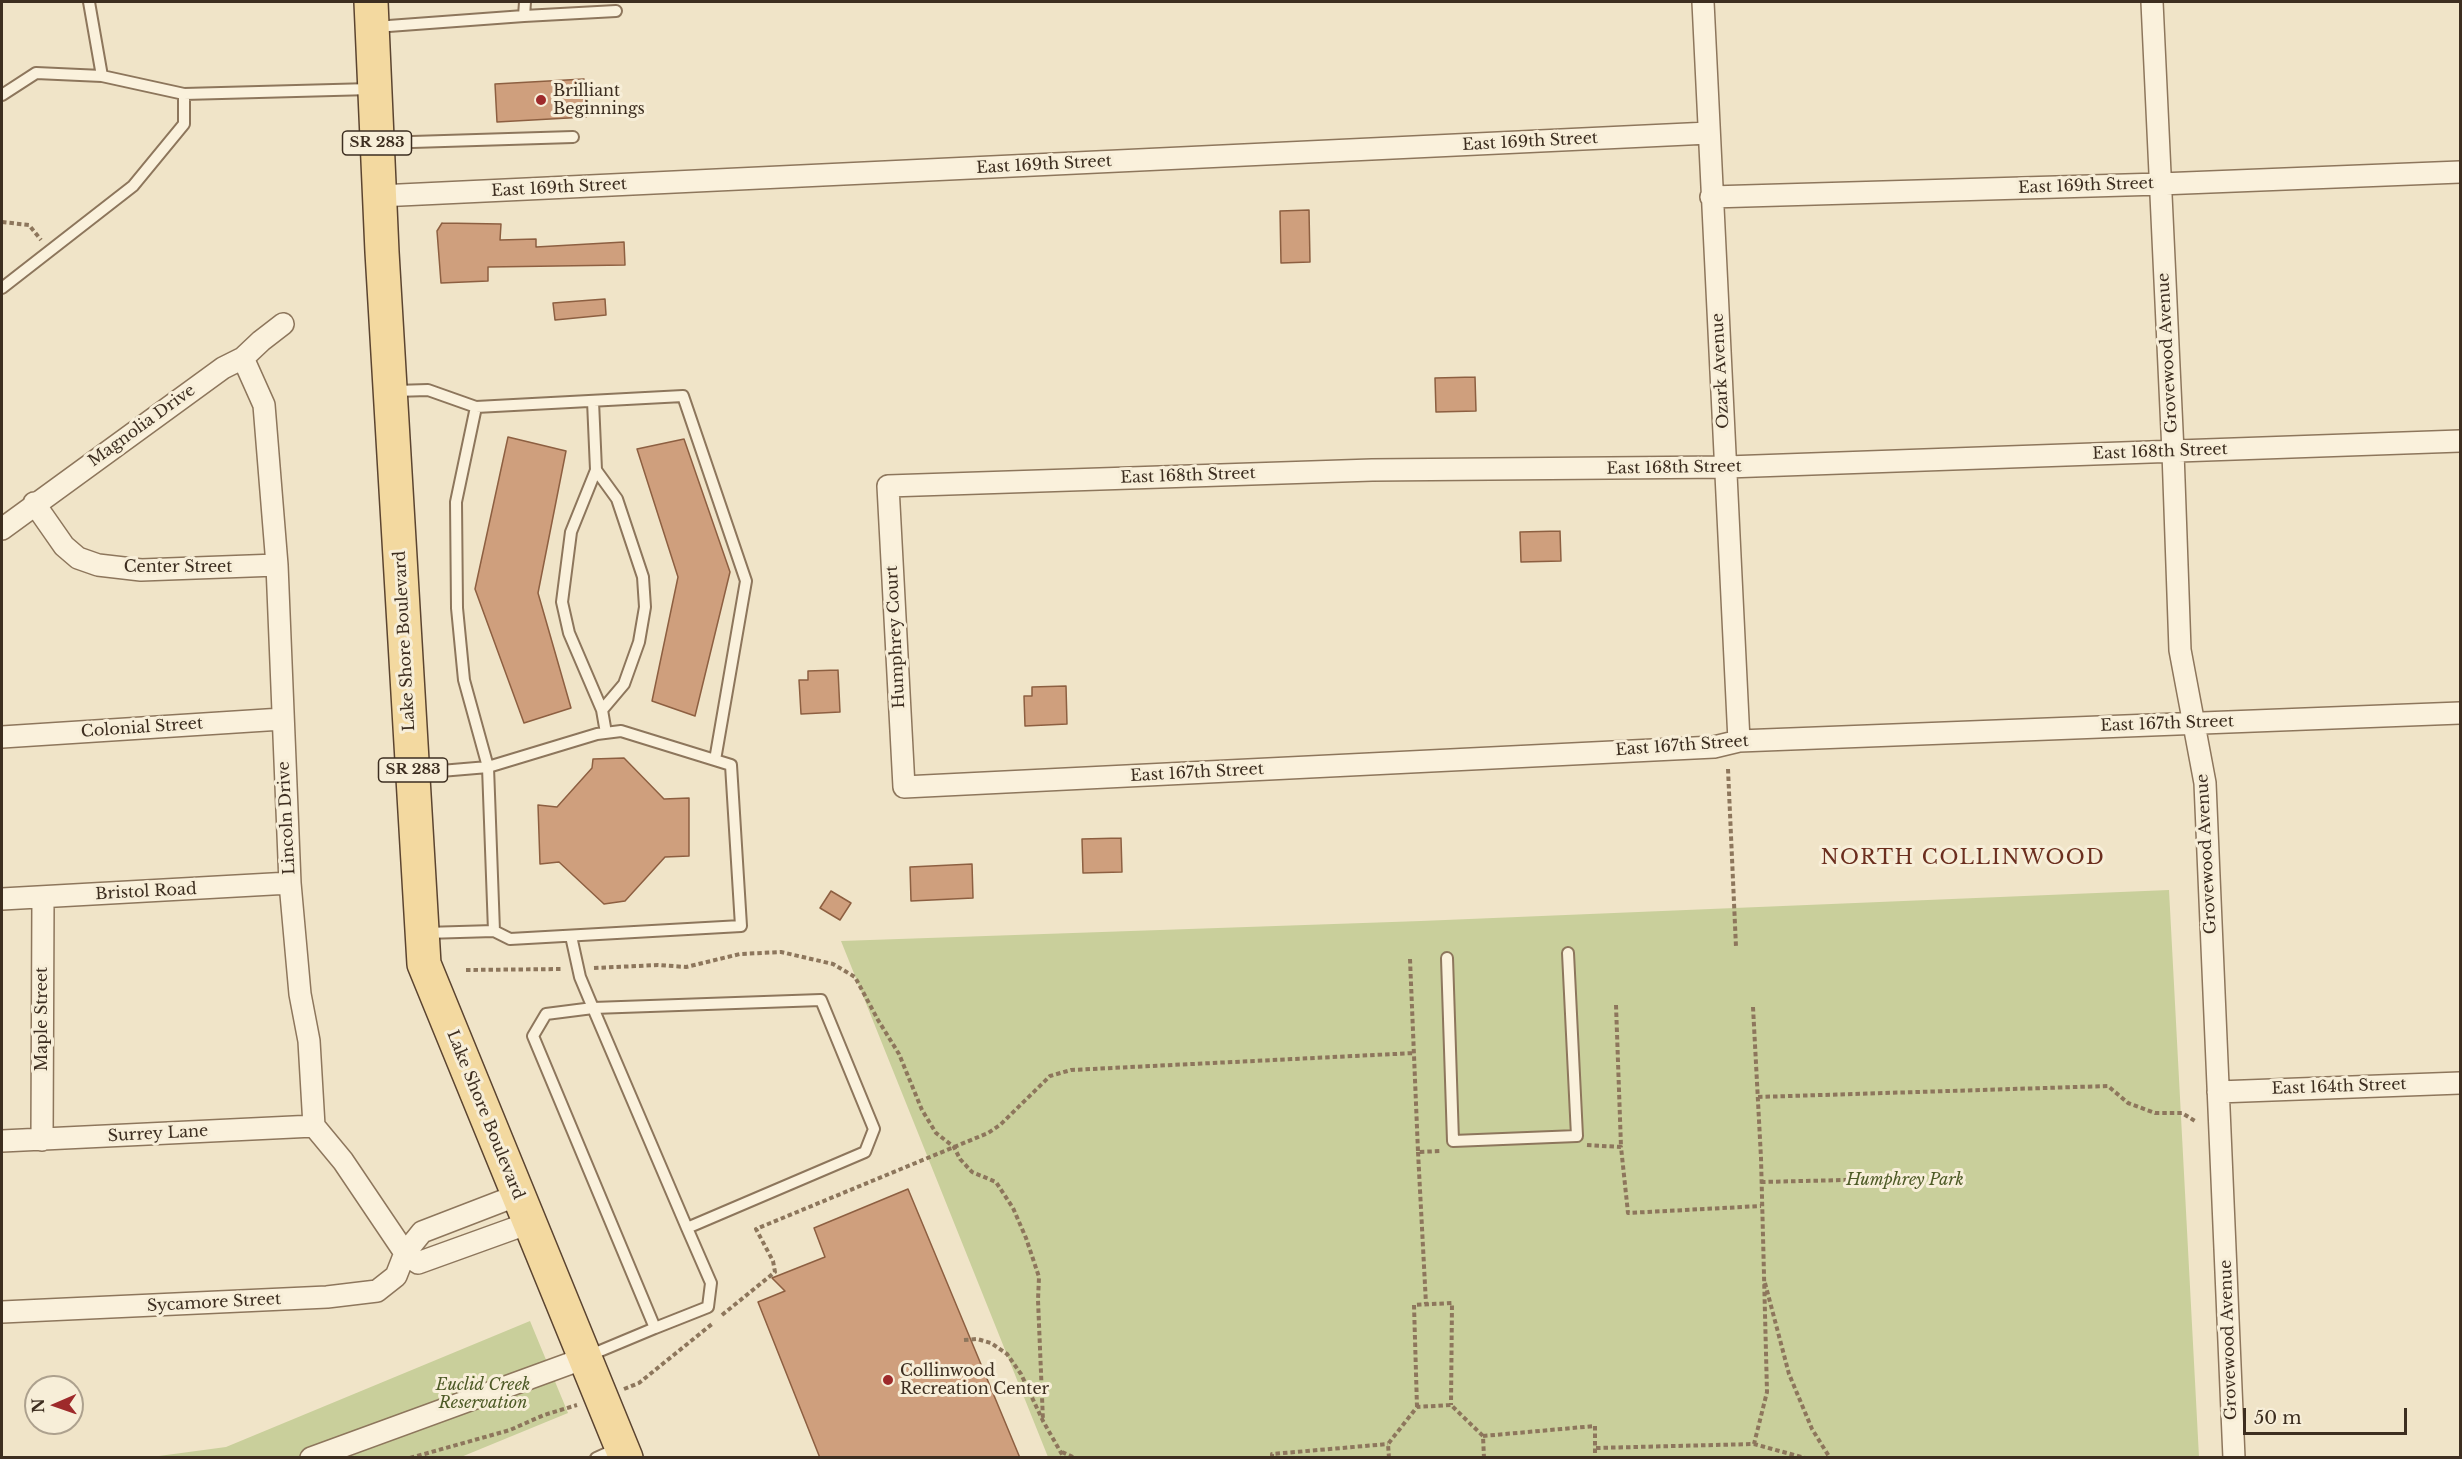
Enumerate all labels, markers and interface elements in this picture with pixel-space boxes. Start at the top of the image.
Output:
place label: Brilliant Beginnings [553,81,645,119]
marker: Brilliant Beginnings [534,93,548,107]
street label: East 169th Street [1462,129,1598,155]
road number: SR 283 [342,131,412,155]
street label: East 169th Street [976,152,1112,178]
street label: East 169th Street [2018,174,2154,198]
street label: East 169th Street [491,175,627,201]
street label: Grovewood Avenue [2154,272,2182,434]
street label: Ozark Avenue [1708,313,1734,429]
street label: Magnolia Drive [85,381,199,471]
street label: East 168th Street [2092,440,2228,464]
street label: East 168th Street [1606,457,1742,479]
street label: East 168th Street [1120,464,1256,488]
street label: Lake Shore Boulevard [391,550,419,732]
street label: Center Street [124,557,232,577]
street label: Humphrey Court [883,565,909,709]
street label: East 167th Street [2100,712,2234,736]
street label: Colonial Street [80,714,204,742]
street label: East 167th Street [1615,732,1749,760]
road number: SR 283 [378,758,448,782]
street label: East 167th Street [1130,760,1264,786]
street label: Lincoln Drive [274,761,300,875]
street label: Grovewood Avenue [2193,773,2221,935]
district label: NORTH COLLINWOOD [1821,846,2105,870]
street label: Bristol Road [95,880,197,904]
street label: Maple Street [32,967,52,1071]
street label: Lake Shore Boulevard [442,1028,528,1202]
street label: East 164th Street [2271,1075,2407,1099]
street label: Surrey Lane [107,1122,209,1146]
park label: Humphrey Park [1846,1170,1964,1190]
street label: Grovewood Avenue [2217,1259,2241,1421]
street label: Sycamore Street [146,1290,282,1316]
place label: Collinwood Recreation Center [900,1361,1049,1399]
marker: Collinwood Recreation Center [881,1373,895,1387]
north arrow [24,1375,84,1435]
park label: Euclid Creek Reservation [436,1375,530,1413]
scale bar [2246,1396,2410,1434]
text: N [28,1398,48,1413]
text: 50 m [2254,1407,2302,1429]

